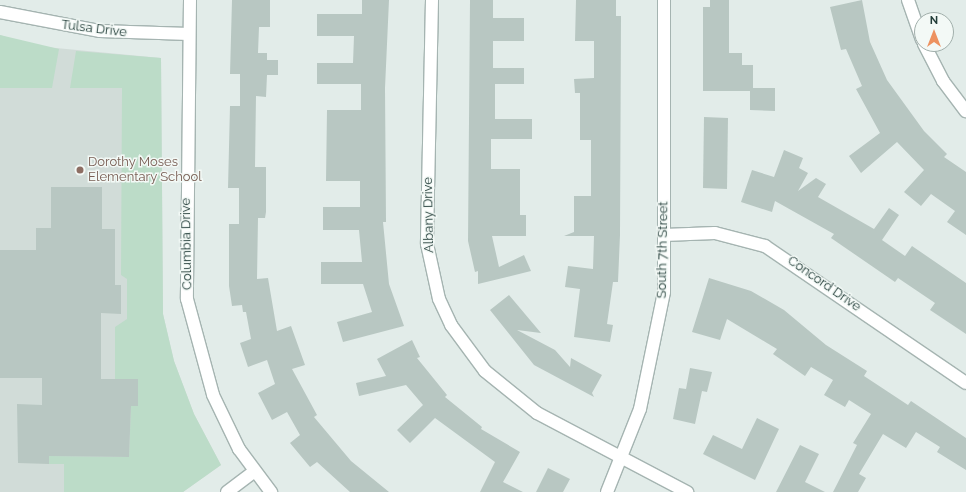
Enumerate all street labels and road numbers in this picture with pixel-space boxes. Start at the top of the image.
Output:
street label: Tulsa Drive [60,17,128,41]
street label: Albany Drive [421,177,437,253]
street label: Columbia Drive [178,198,196,290]
street label: South 7th Street [654,201,672,299]
street label: Concord Drive [784,253,864,315]

